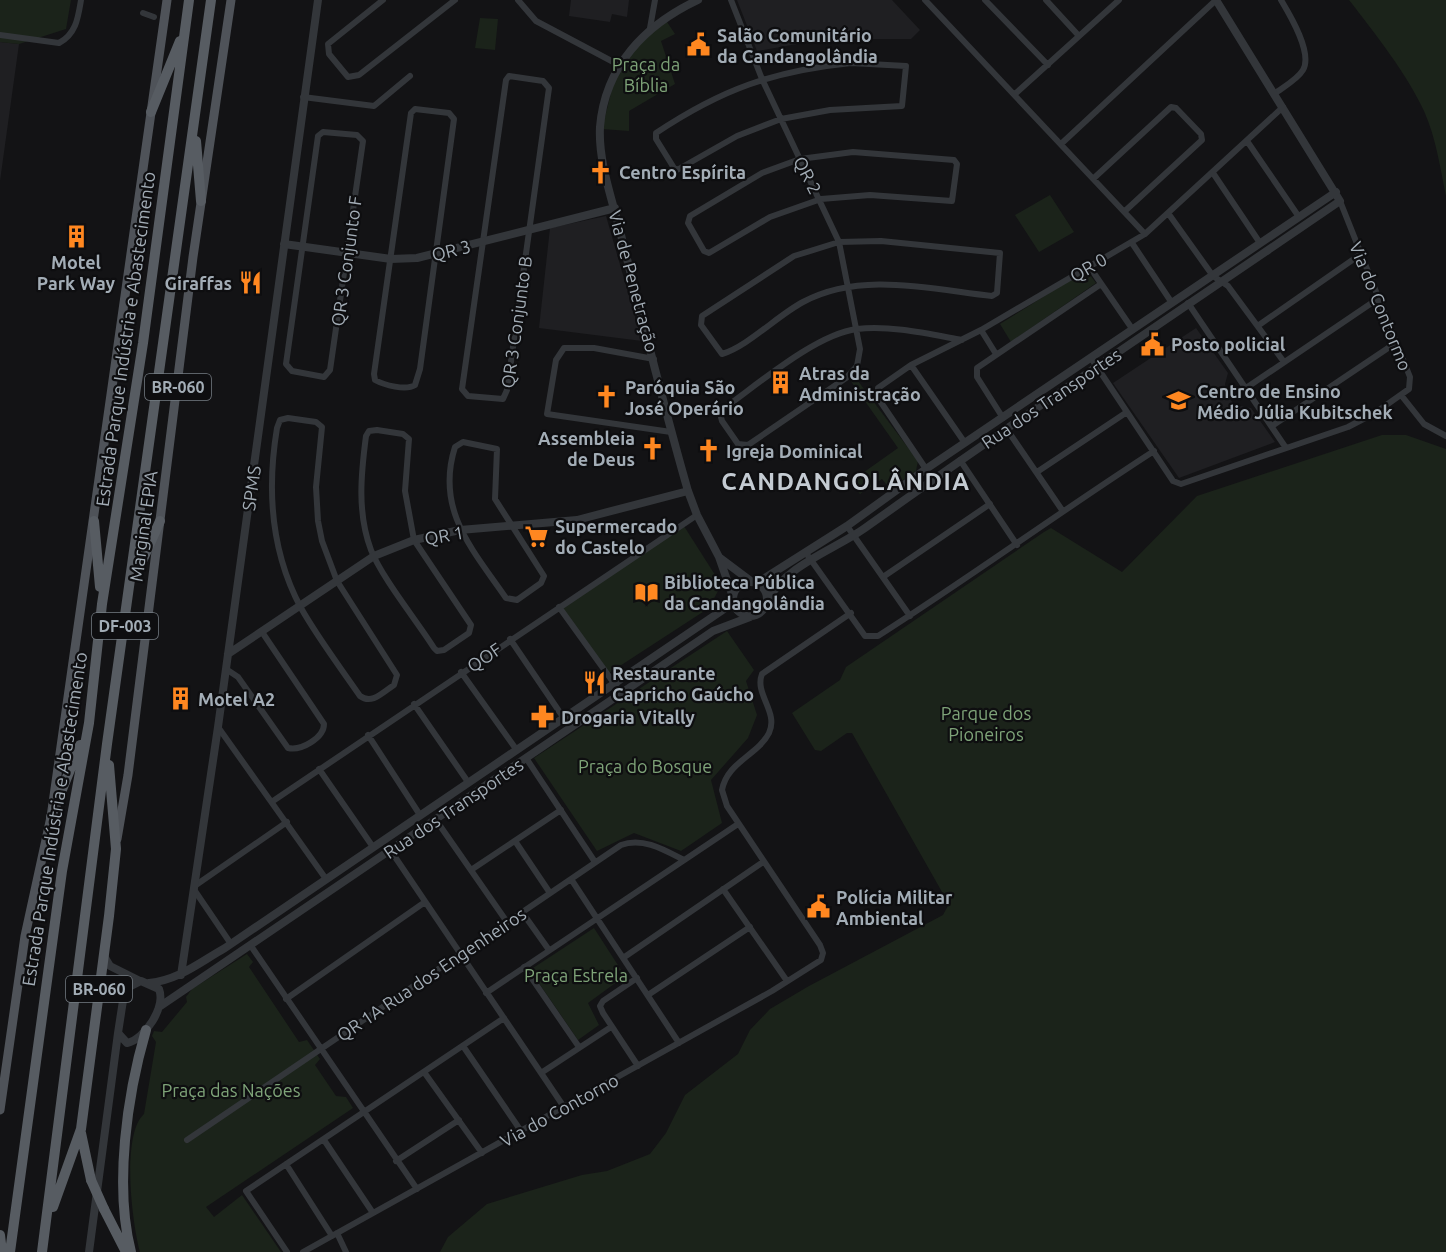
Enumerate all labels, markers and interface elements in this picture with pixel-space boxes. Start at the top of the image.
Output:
place label: Salão Comunitário da Candangolândia [717,25,878,66]
public building icon: Salão Comunitário da Candangolândia [686,32,712,58]
park label: Praça da Bíblia [612,54,680,95]
street label: QR 2 [789,153,826,198]
church icon: Centro Espírita [588,159,614,185]
place label: Centro Espírita [619,162,746,182]
street label: Estrada Parque Indústria e Abastecimento [92,170,158,508]
street label: QR 3 Conjunto F [327,194,366,328]
street label: Via de Penetração [605,208,663,354]
building icon: Motel Park Way [63,223,89,249]
street label: QR 3 [429,236,473,265]
street label: Via do Contormo [1346,239,1416,373]
street label: QR 0 [1066,248,1111,286]
place label: Motel Park Way [37,252,116,293]
street label: QR 3 Conjunto B [497,255,536,390]
restaurant icon: Giraffas [237,270,263,296]
place label: Giraffas [165,273,232,293]
public building icon: Posto policial [1140,331,1166,357]
place label: Posto policial [1171,334,1286,354]
street label: Rua dos Transportes [977,344,1125,452]
place label: Atras da Administração [799,363,921,405]
building icon: Atras da Administração [768,370,794,396]
road number: BR-060 [145,374,211,400]
place label: Paróquia São José Operário [625,377,744,418]
place label: Centro de Ensino Médio Júlia Kubitschek [1197,381,1393,422]
church icon: Paróquia São José Operário [594,384,620,410]
school or university icon: Centro de Ensino Médio Júlia Kubitschek [1166,388,1192,414]
place label: Assembleia de Deus [538,428,635,469]
church icon: Assembleia de Deus [640,435,666,461]
church icon: Igreja Dominical [695,438,721,464]
place label: Igreja Dominical [726,441,863,461]
street label: SPMS [238,464,264,512]
district label: CANDANGOLÂNDIA [721,467,971,495]
street label: Marginal EPIA [125,469,161,583]
place label: Supermercado do Castelo [555,516,677,557]
street label: QR 1 [423,522,465,549]
supermarket icon: Supermercado do Castelo [524,523,550,549]
place label: Biblioteca Pública da Candangolândia [664,572,825,613]
library icon: Biblioteca Pública da Candangolândia [633,579,659,605]
road number: DF-003 [92,613,158,639]
street label: QOF [463,638,506,677]
street label: Estrada Parque Indústria e Abastecimento [18,651,90,987]
place label: Restaurante Capricho Gaúcho [612,663,754,704]
restaurant icon: Restaurante Capricho Gaúcho [581,670,607,696]
building icon: Motel A2 [167,686,193,712]
place label: Motel A2 [198,689,275,709]
park label: Parque dos Pioneiros [941,703,1031,744]
pharmacy icon: Drogaria Vitally [530,704,556,730]
place label: Drogaria Vitally [561,707,695,727]
street label: Rua dos Transportes [379,754,527,862]
park label: Praça do Bosque [578,756,712,776]
place label: Polícia Militar Ambiental [836,887,953,928]
public building icon: Polícia Militar Ambiental [805,894,831,920]
street label: QR 1A Rua dos Engenheiros [333,903,530,1046]
park label: Praça Estrela [524,965,628,985]
road number: BR-060 [66,976,132,1002]
street label: Via do Contorno [496,1069,622,1151]
park label: Praça das Nações [162,1080,301,1100]

